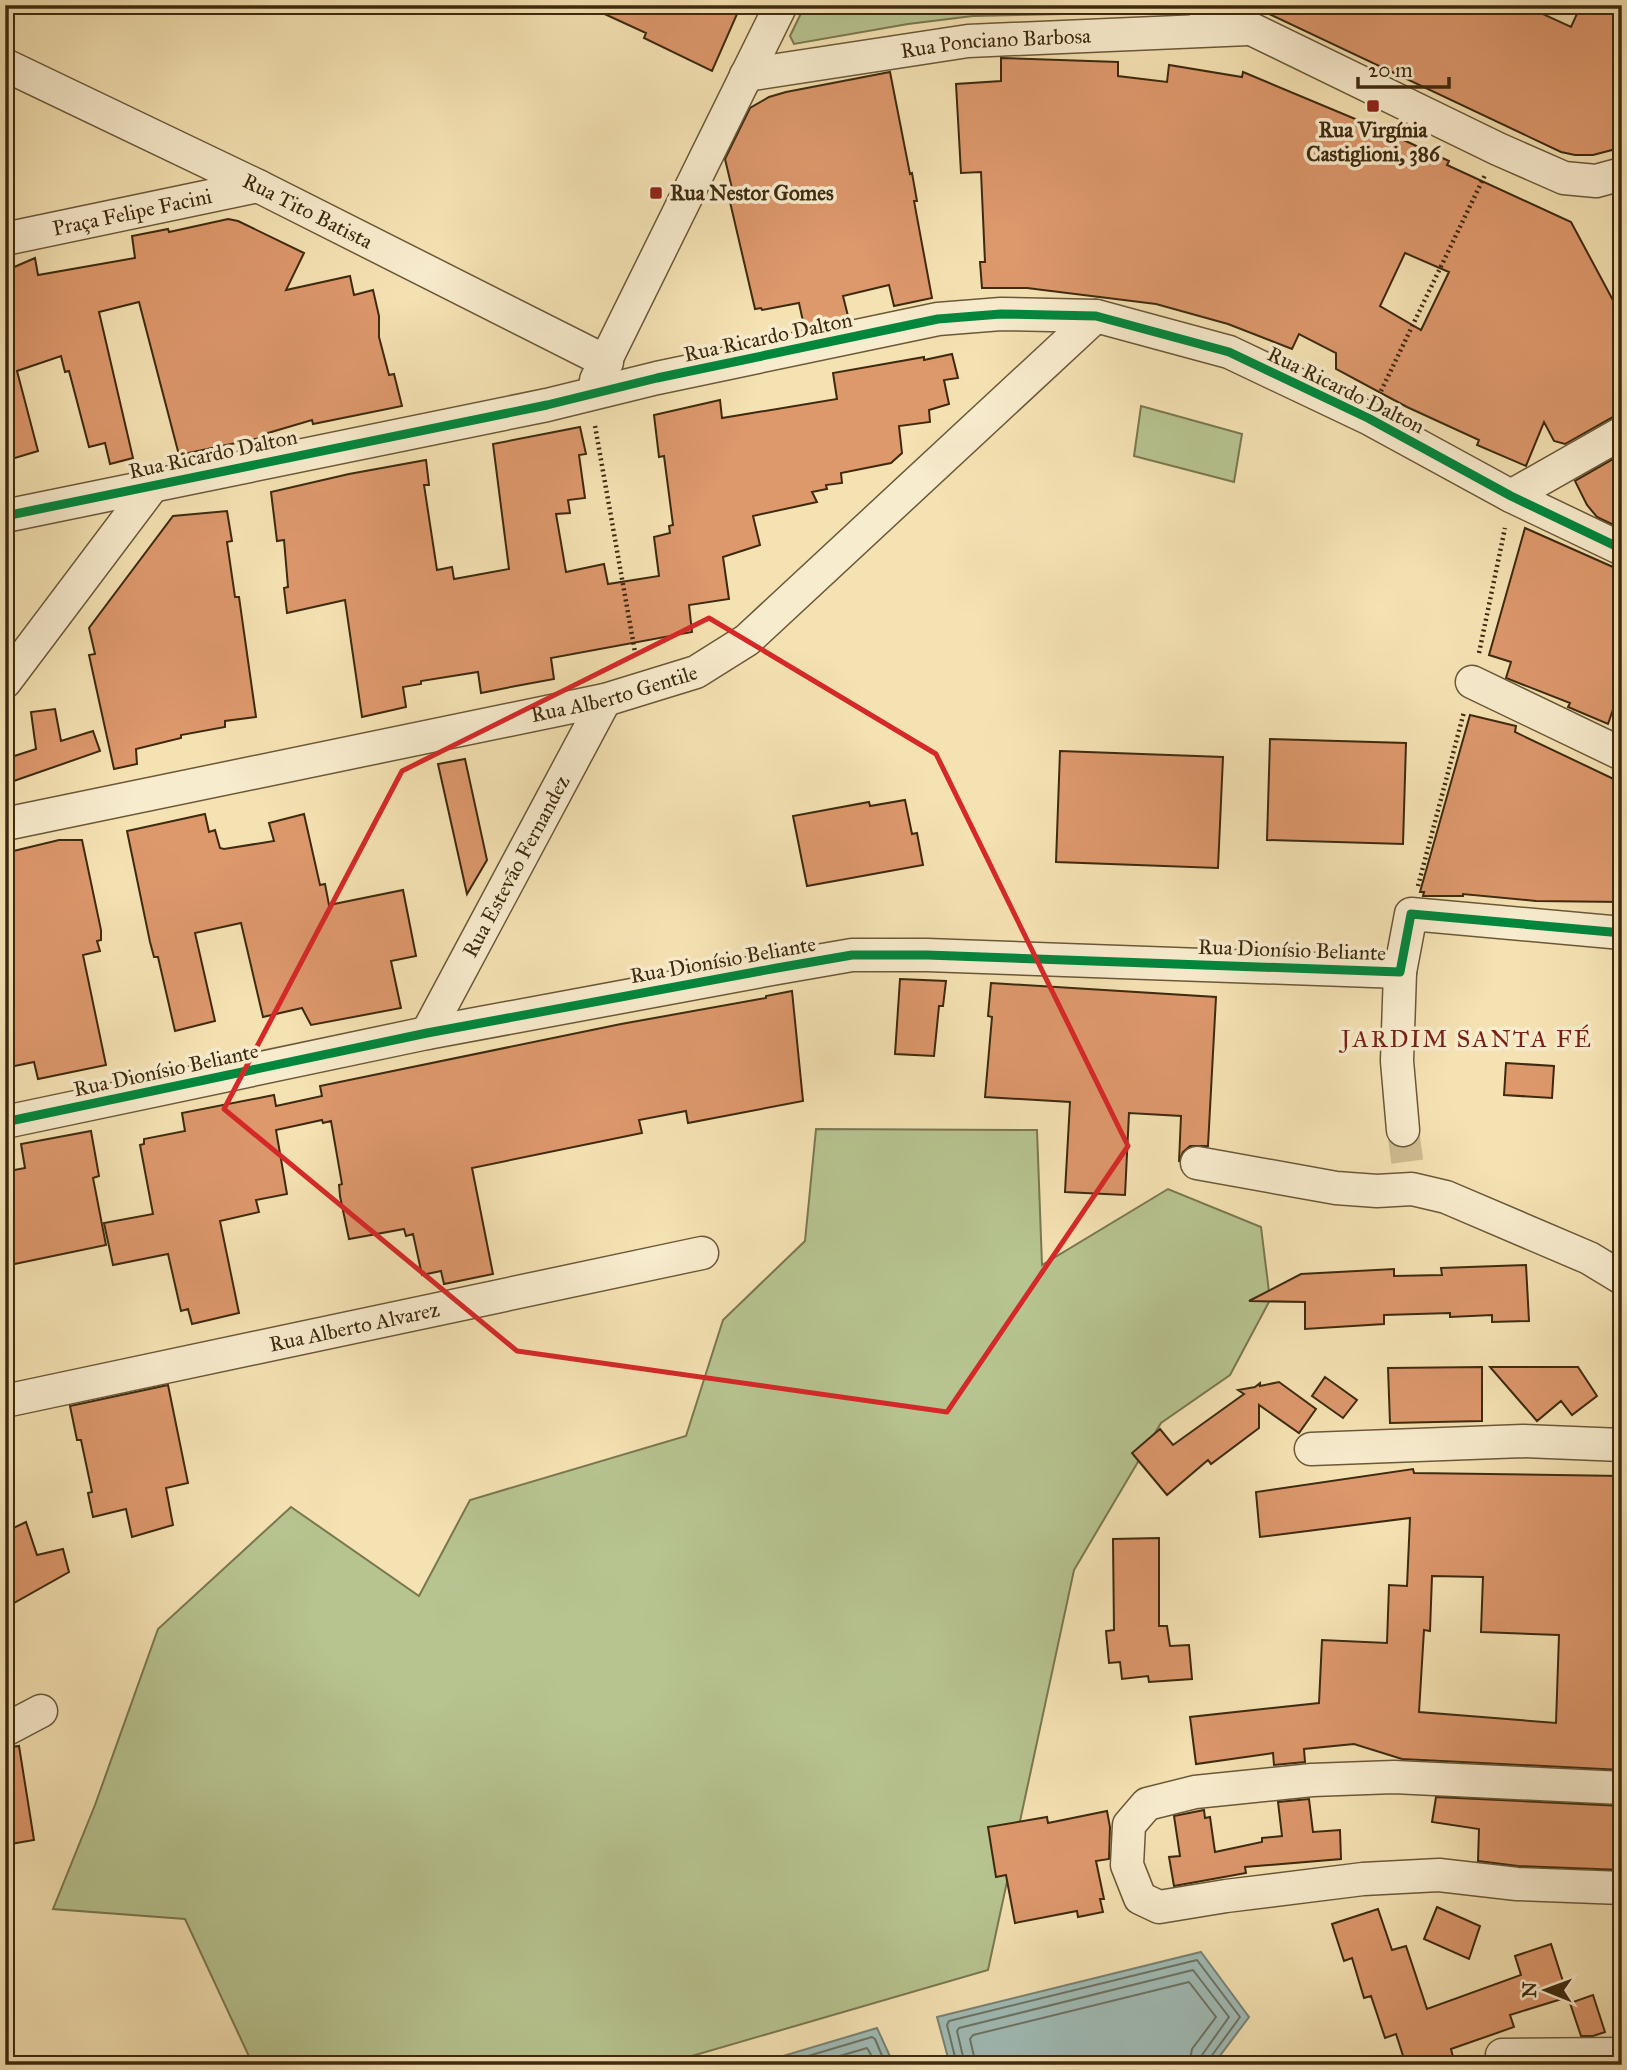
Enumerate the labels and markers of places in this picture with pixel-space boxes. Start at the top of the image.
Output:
marker: Rua Virgínia Castiglioni, 386 [1365,98,1381,114]
place label: Rua Virgínia Castiglioni, 386 [1306,117,1441,167]
place label: Rua Nestor Gomes [670,180,834,206]
marker: Rua Nestor Gomes [648,185,664,201]

